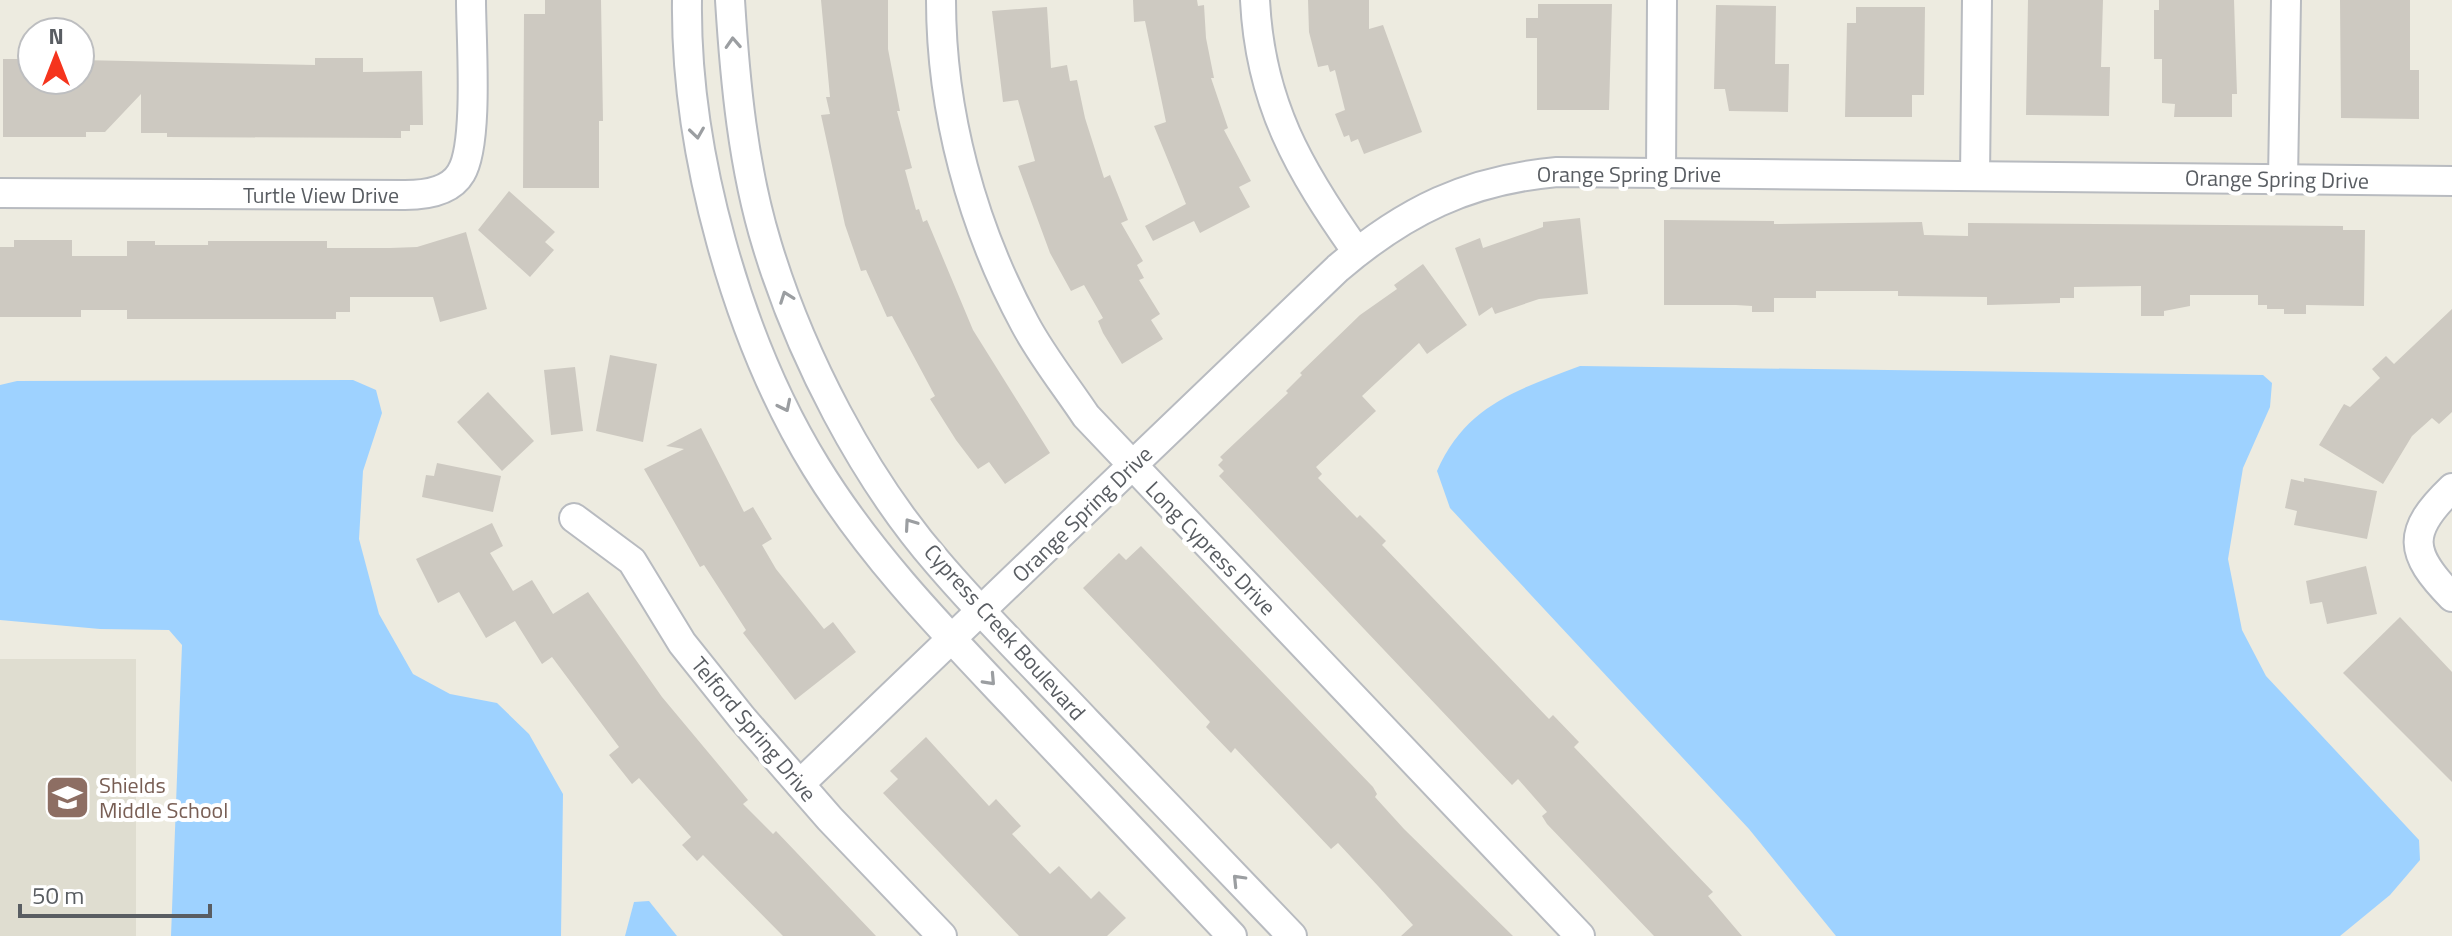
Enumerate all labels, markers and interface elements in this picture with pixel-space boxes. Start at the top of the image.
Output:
north arrow [16,16,96,96]
text: N [48,19,64,53]
one-way arrow [725,36,742,49]
one-way arrow [688,127,705,140]
street label: Orange Spring Drive [1537,157,1721,191]
street label: Orange Spring Drive [2185,160,2369,198]
street label: Turtle View Drive [243,178,399,212]
one-way arrow [779,291,796,305]
one-way arrow [775,398,791,413]
street label: Orange Spring Drive [1004,438,1160,590]
street label: Long Cypress Drive [1138,473,1284,623]
one-way arrow [905,519,920,533]
street label: Cypress Creek Boulevard [916,536,1094,728]
street label: Telford Spring Drive [683,649,825,809]
one-way arrow [981,671,996,685]
place label: Shields Middle School [99,768,228,827]
school or university icon: Shields Middle School [44,774,92,822]
scale bar [20,868,210,918]
one-way arrow [1233,875,1247,889]
text: 50 m [32,877,84,913]

